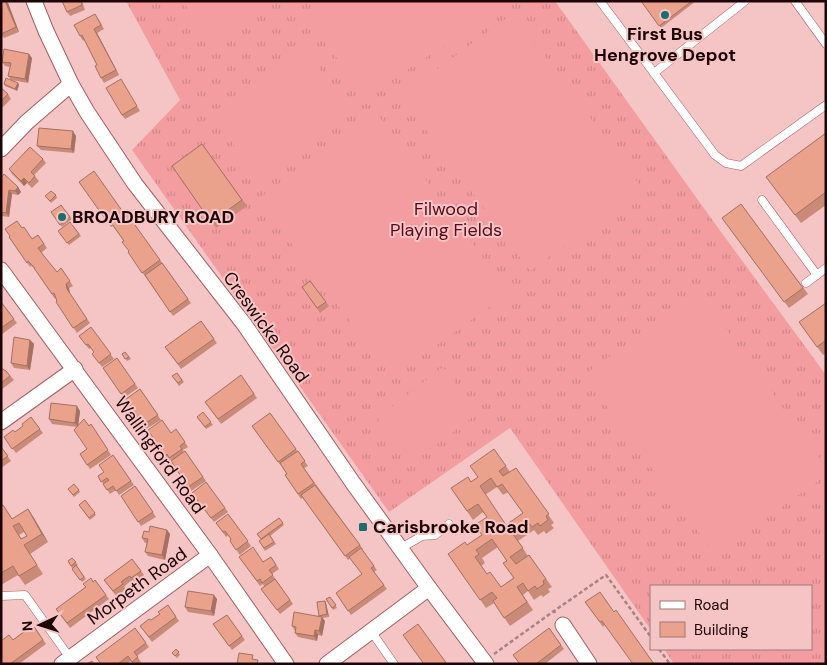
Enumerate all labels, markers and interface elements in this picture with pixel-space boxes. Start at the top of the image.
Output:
marker: First Bus Hengrove Depot [659,9,671,21]
place label: First Bus Hengrove Depot [594,22,736,67]
park label: Filwood Playing Fields [390,197,502,242]
place label: BROADBURY ROAD [72,205,234,229]
marker: BROADBURY ROAD [56,211,68,223]
street label: Creswicke Road [218,267,314,387]
street label: Wallingford Road [109,391,211,519]
place label: Carisbrooke Road [373,515,529,539]
marker: Carisbrooke Road [357,521,369,533]
street label: Morpeth Road [82,542,192,630]
legend [650,585,812,650]
text: Road [694,595,729,615]
north arrow [15,600,65,650]
text: N [18,620,36,632]
text: Building [694,620,749,640]

